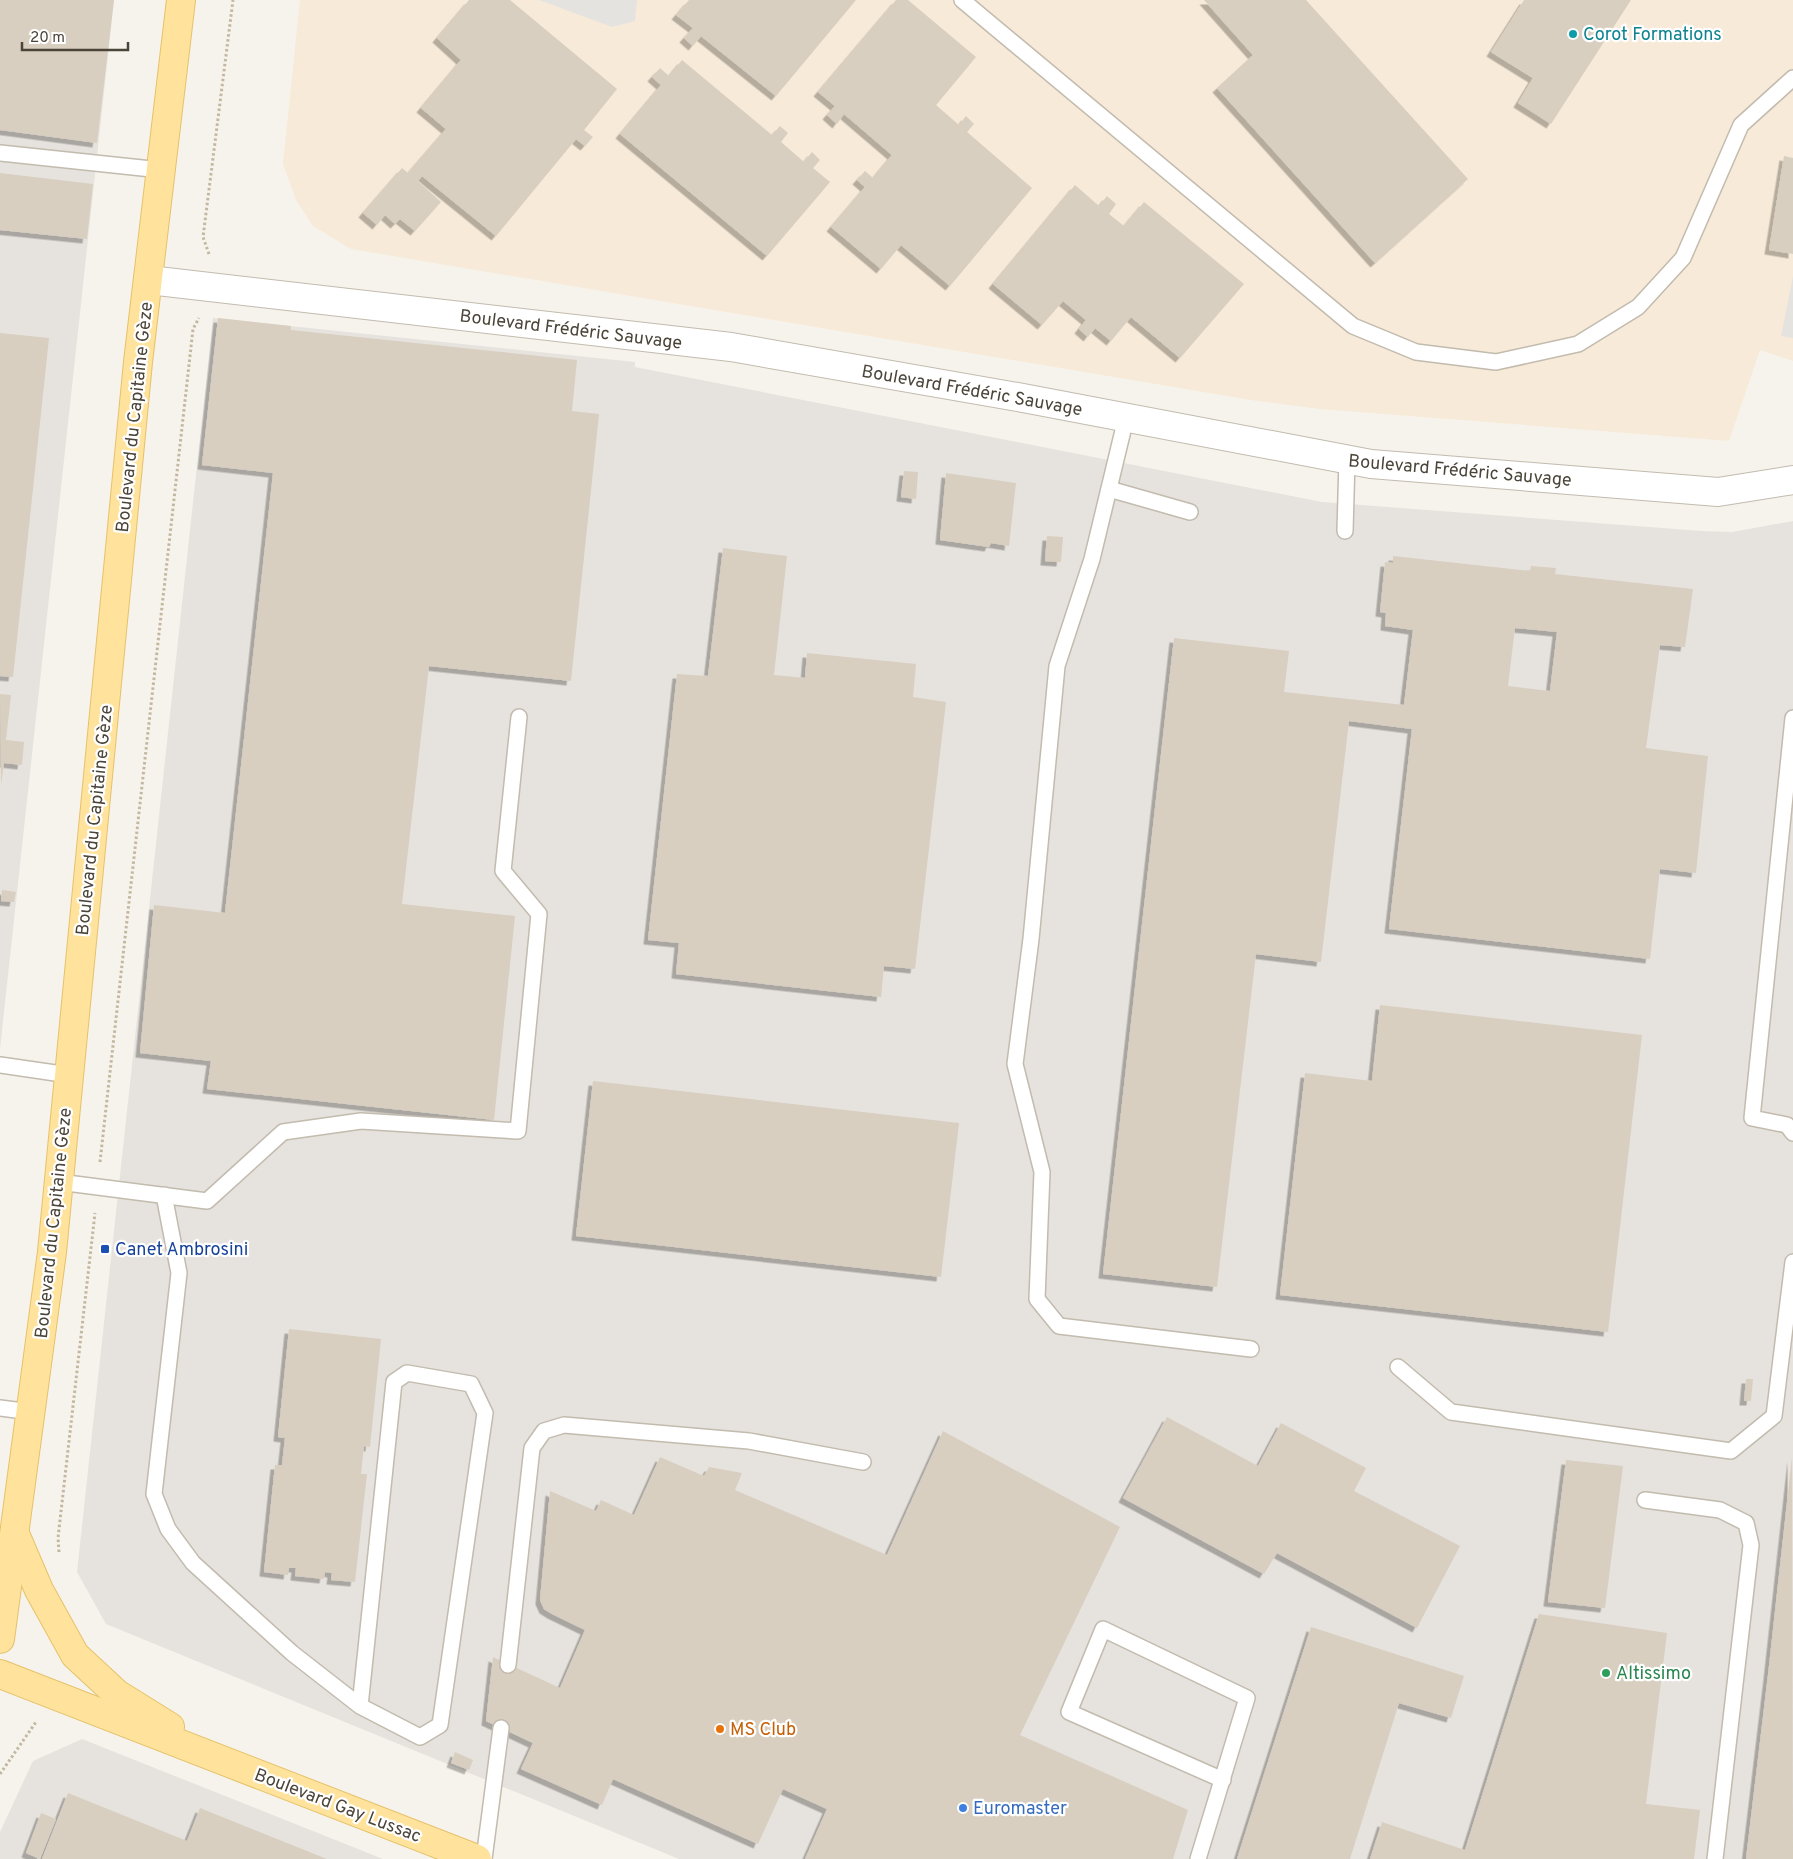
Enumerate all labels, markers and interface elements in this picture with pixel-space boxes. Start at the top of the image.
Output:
scale bar [22,20,129,52]
place label: Corot Formations [1583,24,1722,47]
marker: Corot Formations [1567,28,1579,40]
text: 20 m [30,29,65,48]
street label: Boulevard du Capitaine Gèze [112,301,159,534]
street label: Boulevard Frédéric Sauvage [458,305,683,356]
street label: Boulevard Frédéric Sauvage [859,361,1084,422]
street label: Boulevard Frédéric Sauvage [1347,450,1572,493]
street label: Boulevard du Capitaine Gèze [72,704,119,937]
street label: Boulevard du Capitaine Gèze [31,1107,78,1340]
place label: Canet Ambrosini [115,1239,248,1262]
marker: Canet Ambrosini [99,1243,111,1255]
place label: Altissimo [1616,1663,1691,1686]
marker: Altissimo [1600,1667,1612,1679]
place label: MS Club [730,1719,796,1742]
marker: MS Club [714,1723,726,1735]
street label: Boulevard Gay Lussac [251,1764,424,1849]
place label: Euromaster [973,1798,1067,1821]
marker: Euromaster [957,1802,969,1814]

